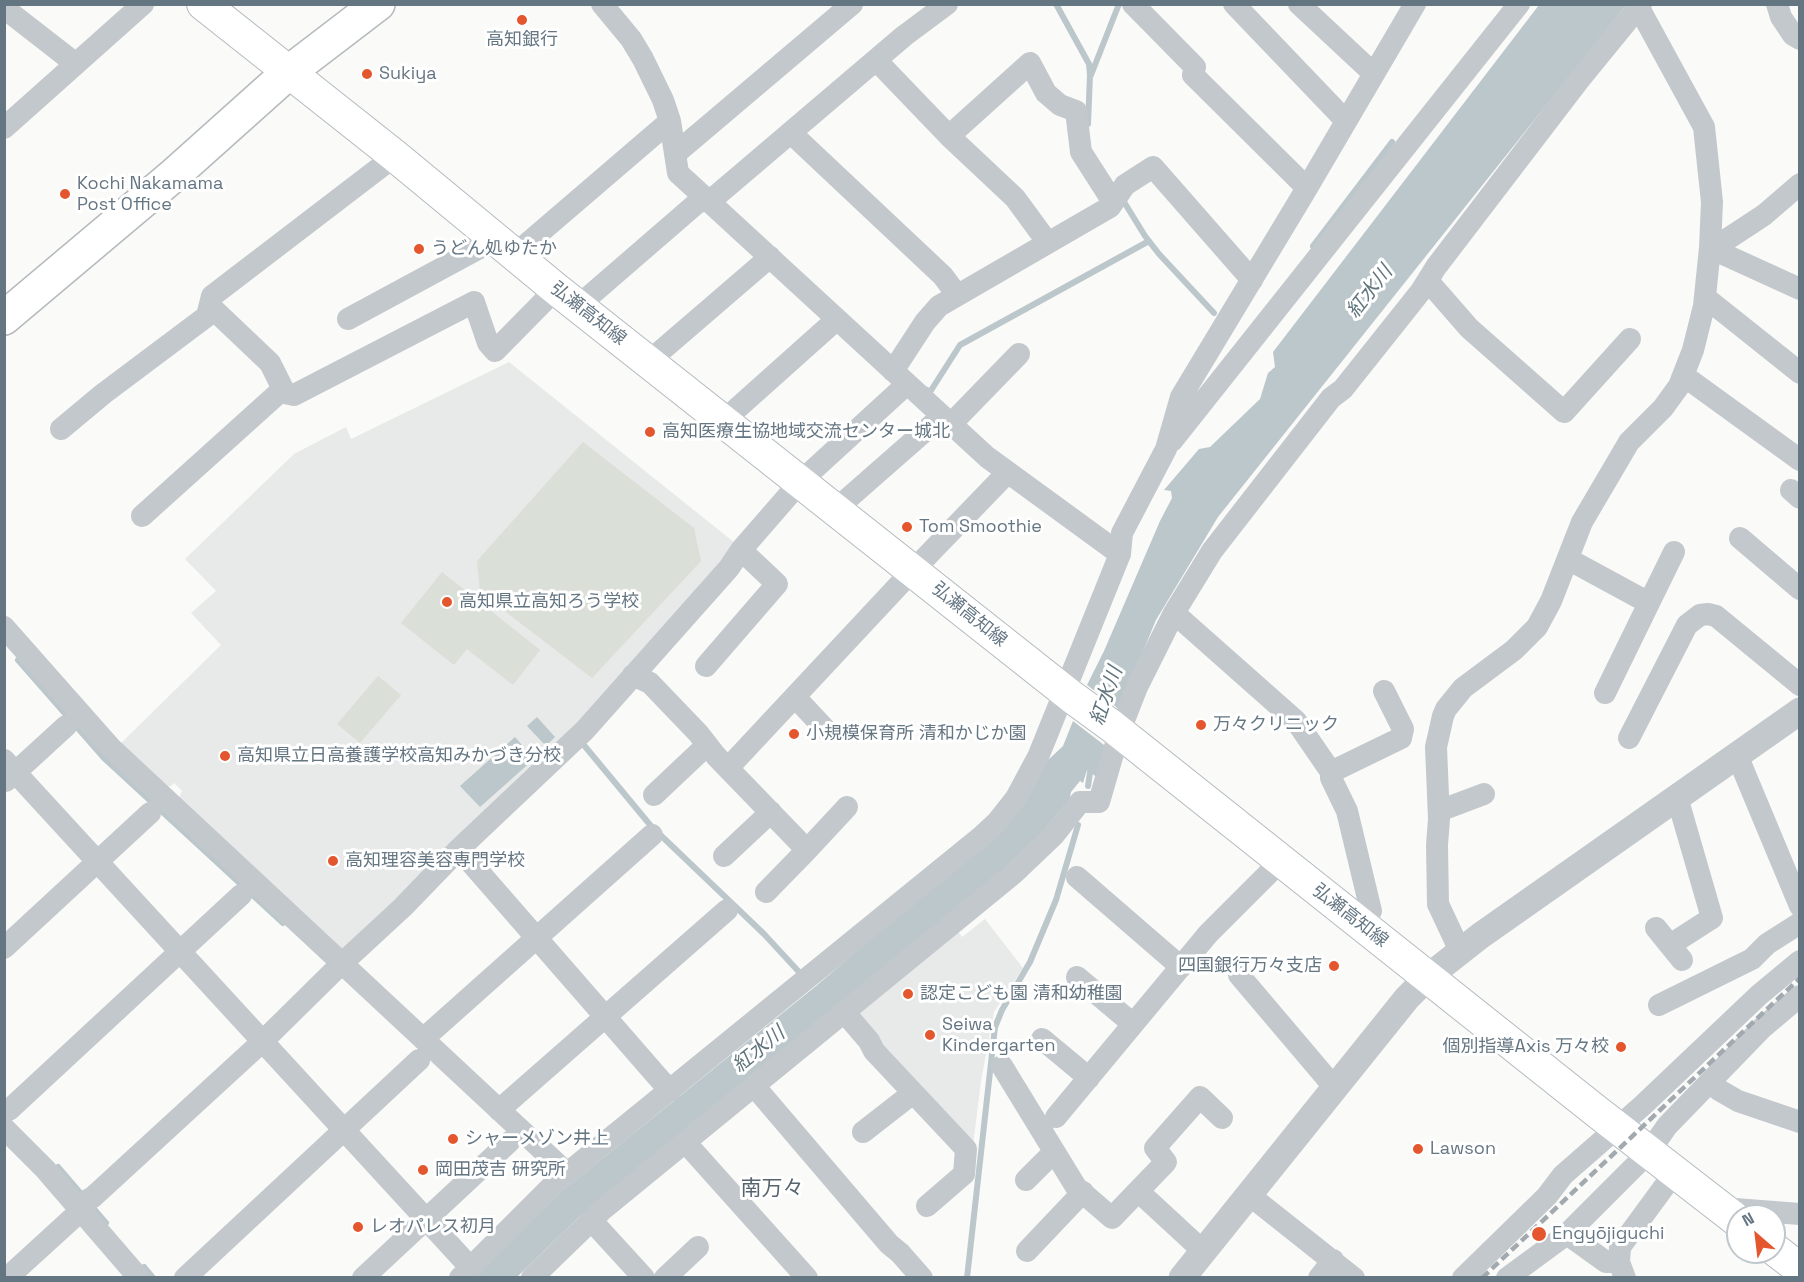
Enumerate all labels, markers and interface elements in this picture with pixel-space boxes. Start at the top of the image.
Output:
marker: 高知銀行 [515,13,529,27]
place label: 高知銀行 [486,29,558,51]
place label: Sukiya [379,63,437,85]
marker: Sukiya [360,67,374,81]
place label: Kochi Nakamama Post Office [77,173,223,216]
marker: Kochi Nakamama Post Office [58,187,72,201]
place label: うどん処ゆたか [431,238,557,260]
marker: うどん処ゆたか [412,242,426,256]
water label: 紅水川 [1342,261,1398,323]
street label: 弘瀬高知線 [546,278,630,350]
place label: 高知医療生協地域交流センター城北 [662,421,950,443]
marker: 高知医療生協地域交流センター城北 [643,425,657,439]
place label: Tom Smoothie [919,516,1042,538]
marker: Tom Smoothie [900,520,914,534]
street label: 弘瀬高知線 [927,578,1011,652]
place label: 高知県立高知ろう学校 [459,591,639,613]
marker: 高知県立高知ろう学校 [440,595,454,609]
water label: 紅水川 [1086,664,1128,728]
place label: 万々クリニック [1213,714,1339,736]
marker: 万々クリニック [1194,718,1208,732]
place label: 小規模保育所 清和かじか園 [806,723,1027,745]
marker: 小規模保育所 清和かじか園 [787,727,801,741]
place label: 高知県立日高養護学校高知みかづき分校 [237,745,561,767]
marker: 高知県立日高養護学校高知みかづき分校 [218,749,232,763]
place label: 高知理容美容専門学校 [345,850,525,872]
marker: 高知理容美容専門学校 [326,854,340,868]
street label: 弘瀬高知線 [1308,880,1392,952]
place label: 四国銀行万々支店 [1178,955,1322,977]
marker: 四国銀行万々支店 [1327,959,1341,973]
place label: 認定こども園 清和幼稚園 [920,983,1123,1005]
marker: 認定こども園 清和幼稚園 [901,987,915,1001]
place label: Seiwa Kindergarten [942,1014,1055,1056]
water label: 紅水川 [728,1022,790,1078]
marker: Seiwa Kindergarten [923,1028,937,1042]
place label: 個別指導Axis 万々校 [1442,1036,1609,1058]
marker: 個別指導Axis 万々校 [1614,1040,1628,1054]
place label: シャーメゾン井上 [465,1128,609,1150]
marker: シャーメゾン井上 [446,1132,460,1146]
place label: Lawson [1430,1138,1496,1160]
marker: Lawson [1411,1142,1425,1156]
place label: 岡田茂吉 研究所 [435,1159,566,1181]
marker: 岡田茂吉 研究所 [416,1163,430,1177]
district label: 南万々 [741,1176,803,1202]
north arrow [1726,1204,1786,1264]
text: N [1739,1208,1758,1231]
place label: レオパレス初月 [370,1216,496,1238]
marker: レオパレス初月 [351,1220,365,1234]
place label: Engyōjiguchi [1552,1223,1664,1245]
marker: Engyōjiguchi [1530,1225,1548,1243]

